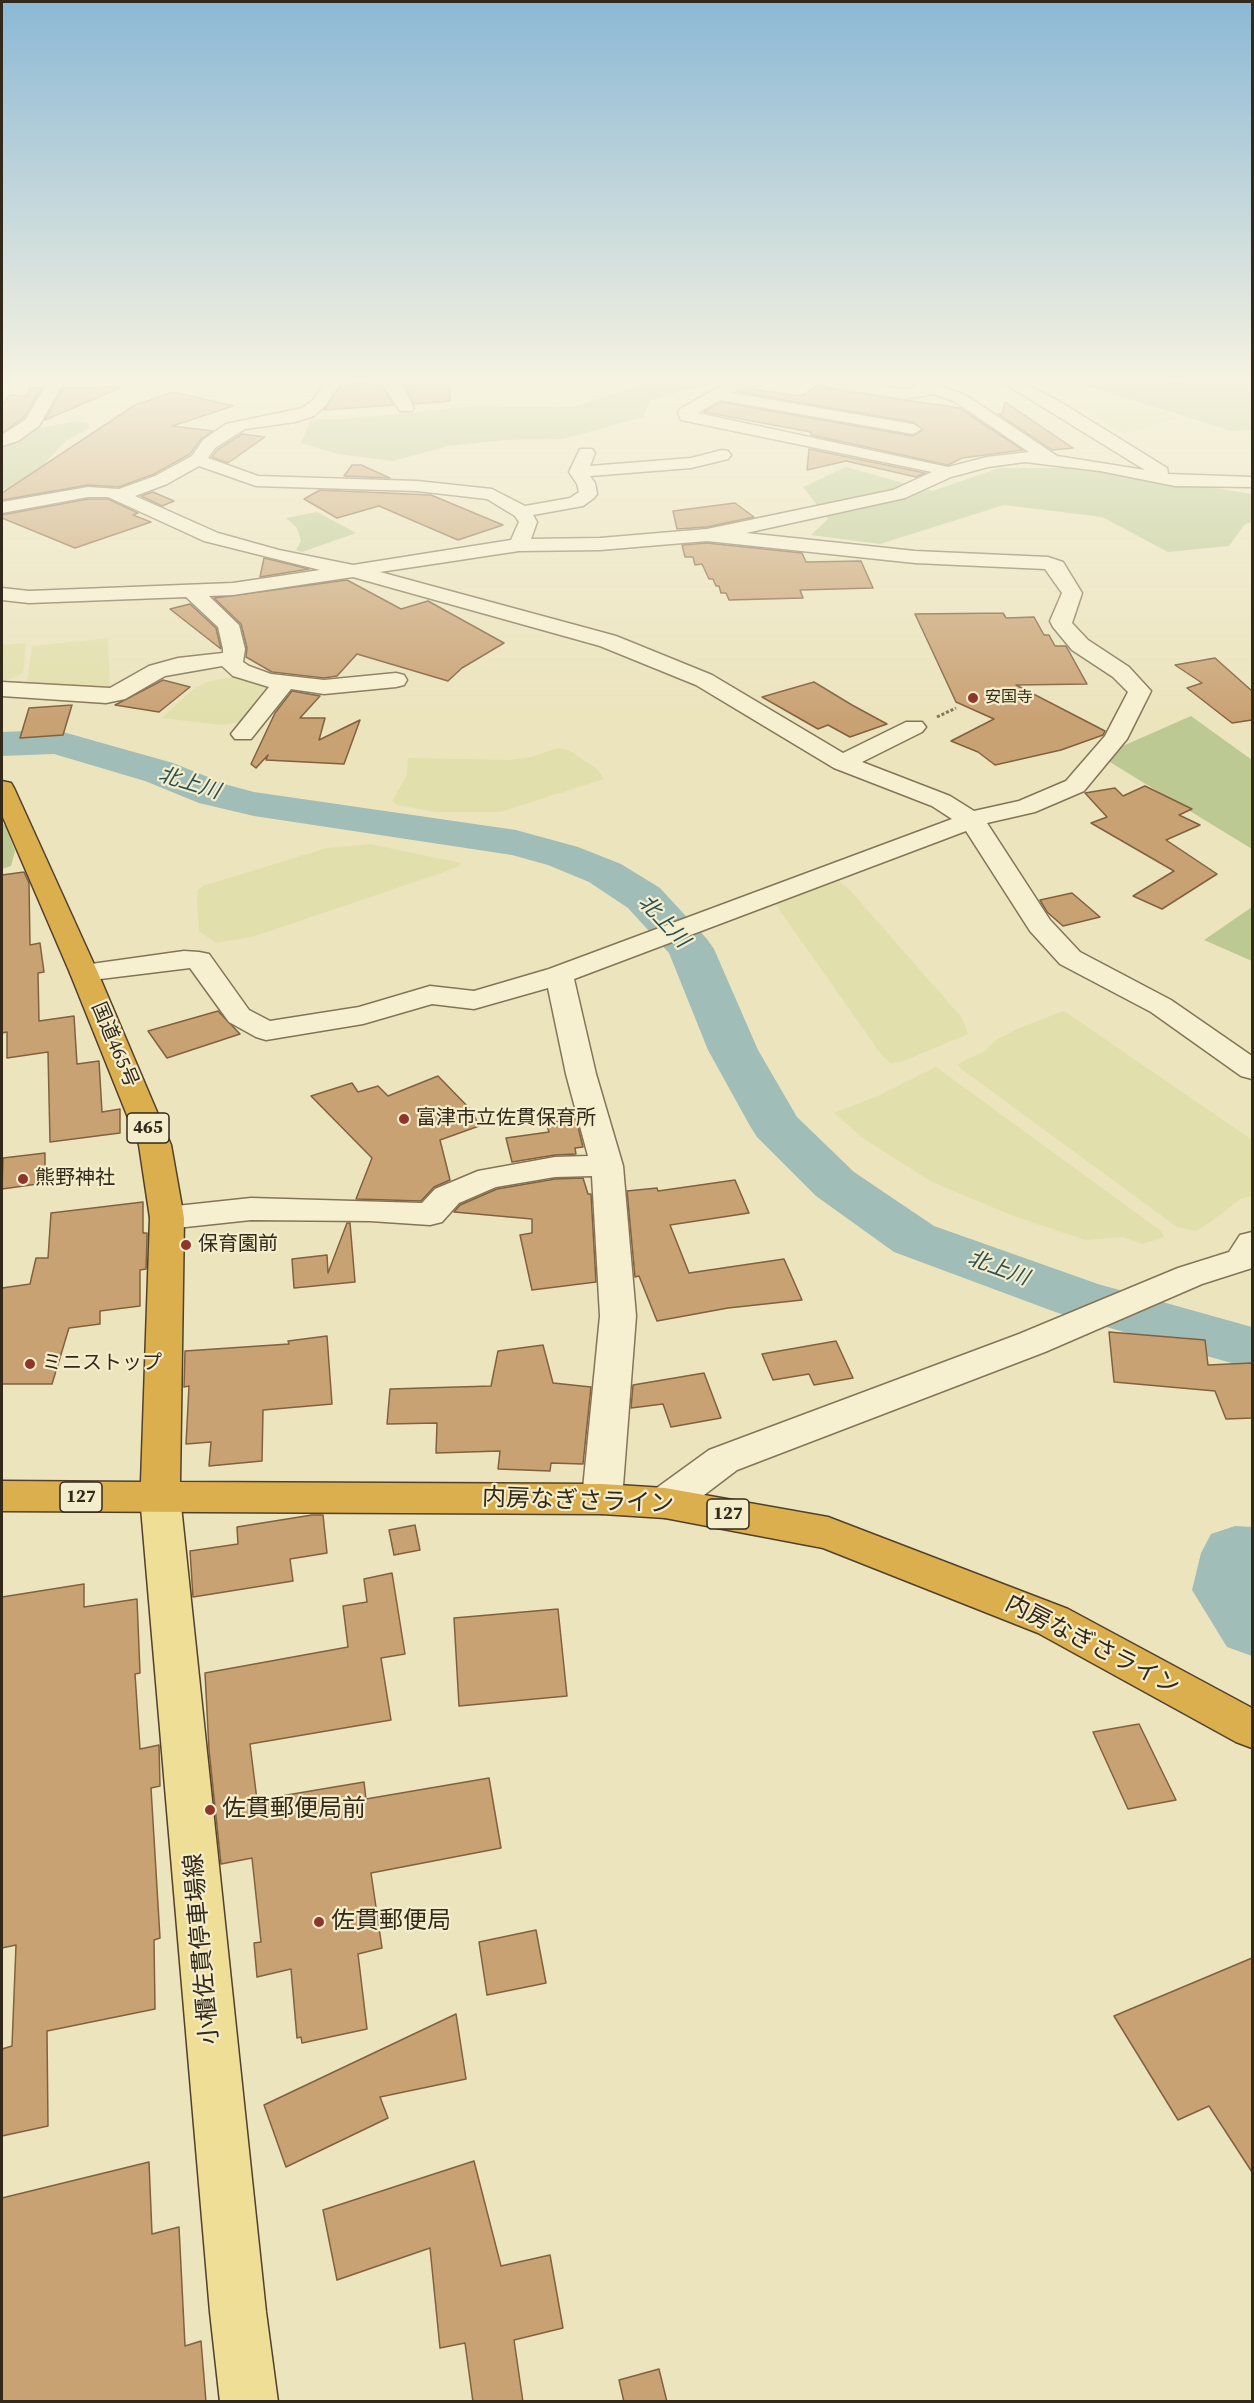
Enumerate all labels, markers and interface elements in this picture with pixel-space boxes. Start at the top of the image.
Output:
place label: 安国寺 [985,688,1033,708]
marker: 安国寺 [966,691,980,705]
water label: 北上川 [155,763,223,805]
water label: 北上川 [632,890,694,954]
street label: 国道465号 [85,999,143,1091]
place label: 富津市立佐貫保育所 [416,1107,596,1131]
marker: 富津市立佐貫保育所 [397,1112,411,1126]
road number: 465 [127,1113,169,1143]
place label: 熊野神社 [35,1167,115,1191]
marker: 熊野神社 [16,1172,30,1186]
place label: 保育園前 [198,1233,278,1257]
marker: 保育園前 [179,1238,193,1252]
water label: 北上川 [964,1246,1032,1292]
place label: ミニストップ [42,1352,162,1376]
marker: ミニストップ [23,1357,37,1371]
road number: 127 [60,1482,102,1512]
street label: 内房なぎさライン [482,1484,674,1520]
road number: 127 [707,1499,749,1529]
street label: 内房なぎさライン [1000,1590,1184,1702]
place label: 佐貫郵便局前 [222,1796,366,1824]
marker: 佐貫郵便局前 [203,1803,217,1817]
street label: 小櫃佐貫停車場線 [180,1852,226,2046]
place label: 佐貫郵便局 [331,1908,451,1936]
marker: 佐貫郵便局 [312,1915,326,1929]

